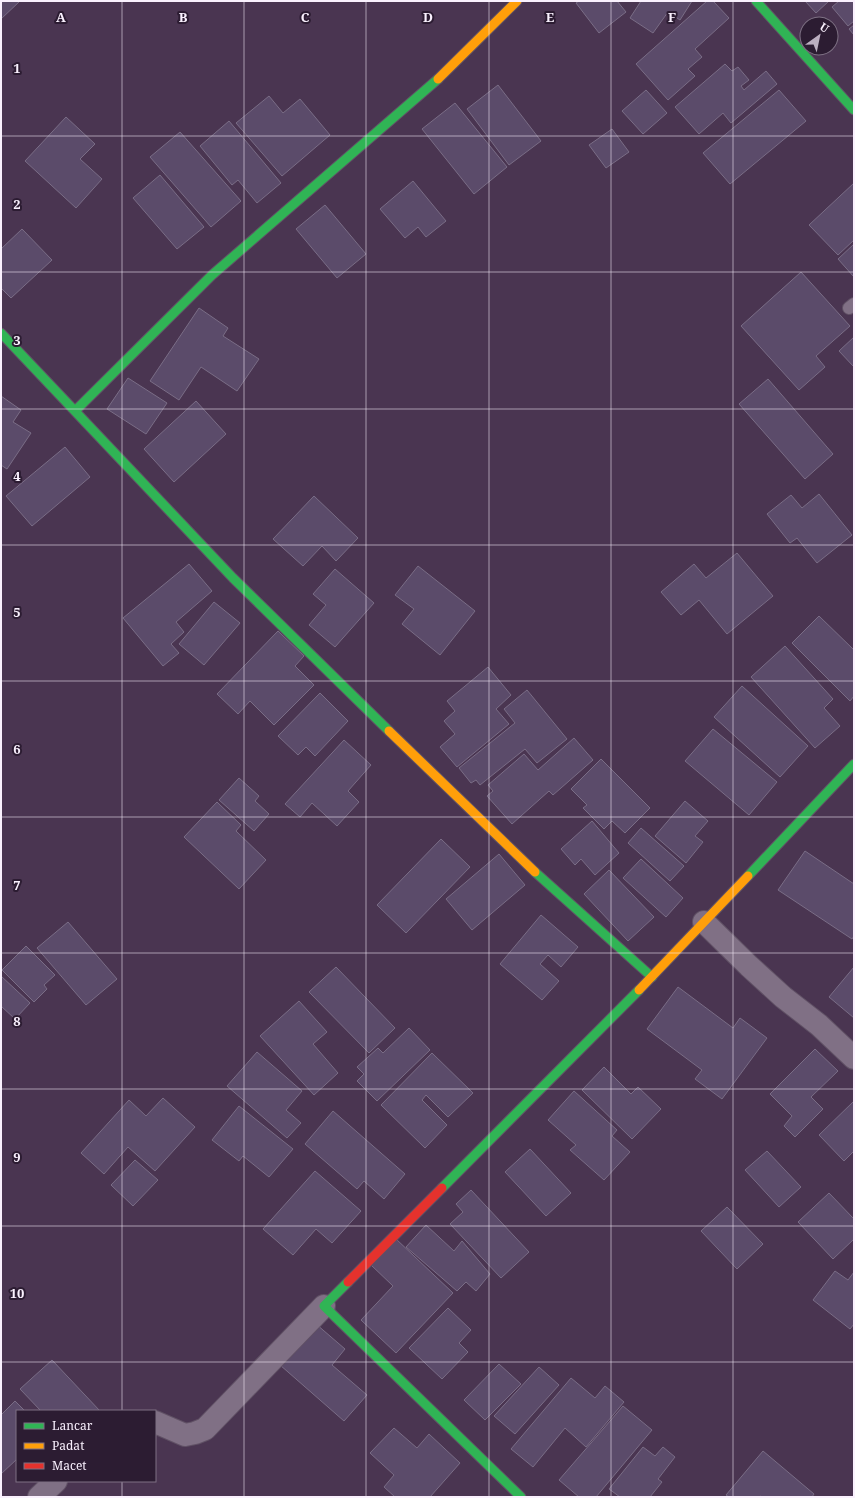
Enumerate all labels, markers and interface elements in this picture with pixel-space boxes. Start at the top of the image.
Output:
text: A [56,8,66,26]
text: B [179,8,188,26]
text: C [301,8,310,26]
text: D [423,8,433,26]
text: E [546,8,555,26]
text: F [668,8,676,26]
north arrow [799,16,839,56]
text: U [817,19,833,36]
text: 1 [13,59,21,77]
text: 2 [13,195,21,213]
text: 3 [13,331,21,349]
text: 4 [13,467,21,485]
text: 5 [13,603,21,621]
text: 6 [13,740,21,758]
text: 7 [13,876,21,894]
text: 8 [13,1012,21,1030]
text: 9 [13,1148,21,1166]
text: 10 [10,1284,24,1302]
legend [16,1410,156,1482]
text: Lancar [52,1417,93,1434]
text: Padat [52,1437,84,1454]
text: Macet [52,1457,87,1474]

